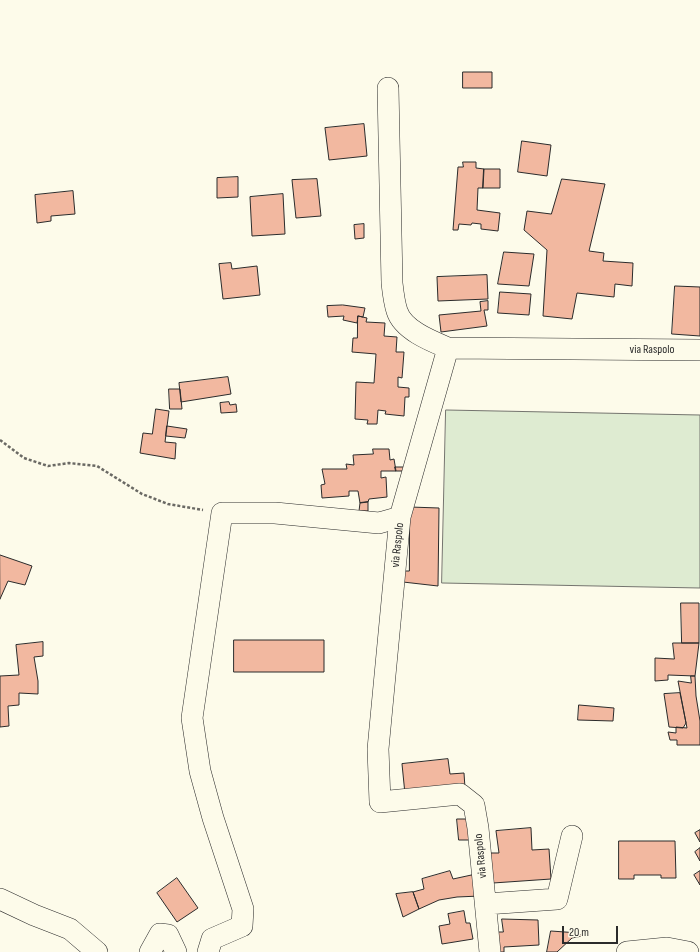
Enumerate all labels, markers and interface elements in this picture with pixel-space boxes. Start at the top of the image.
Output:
street label: via Raspolo [630,343,674,357]
street label: via Raspolo [388,522,408,568]
street label: via Raspolo [471,833,491,879]
scale bar [564,918,620,944]
text: 20 m [569,925,589,940]

